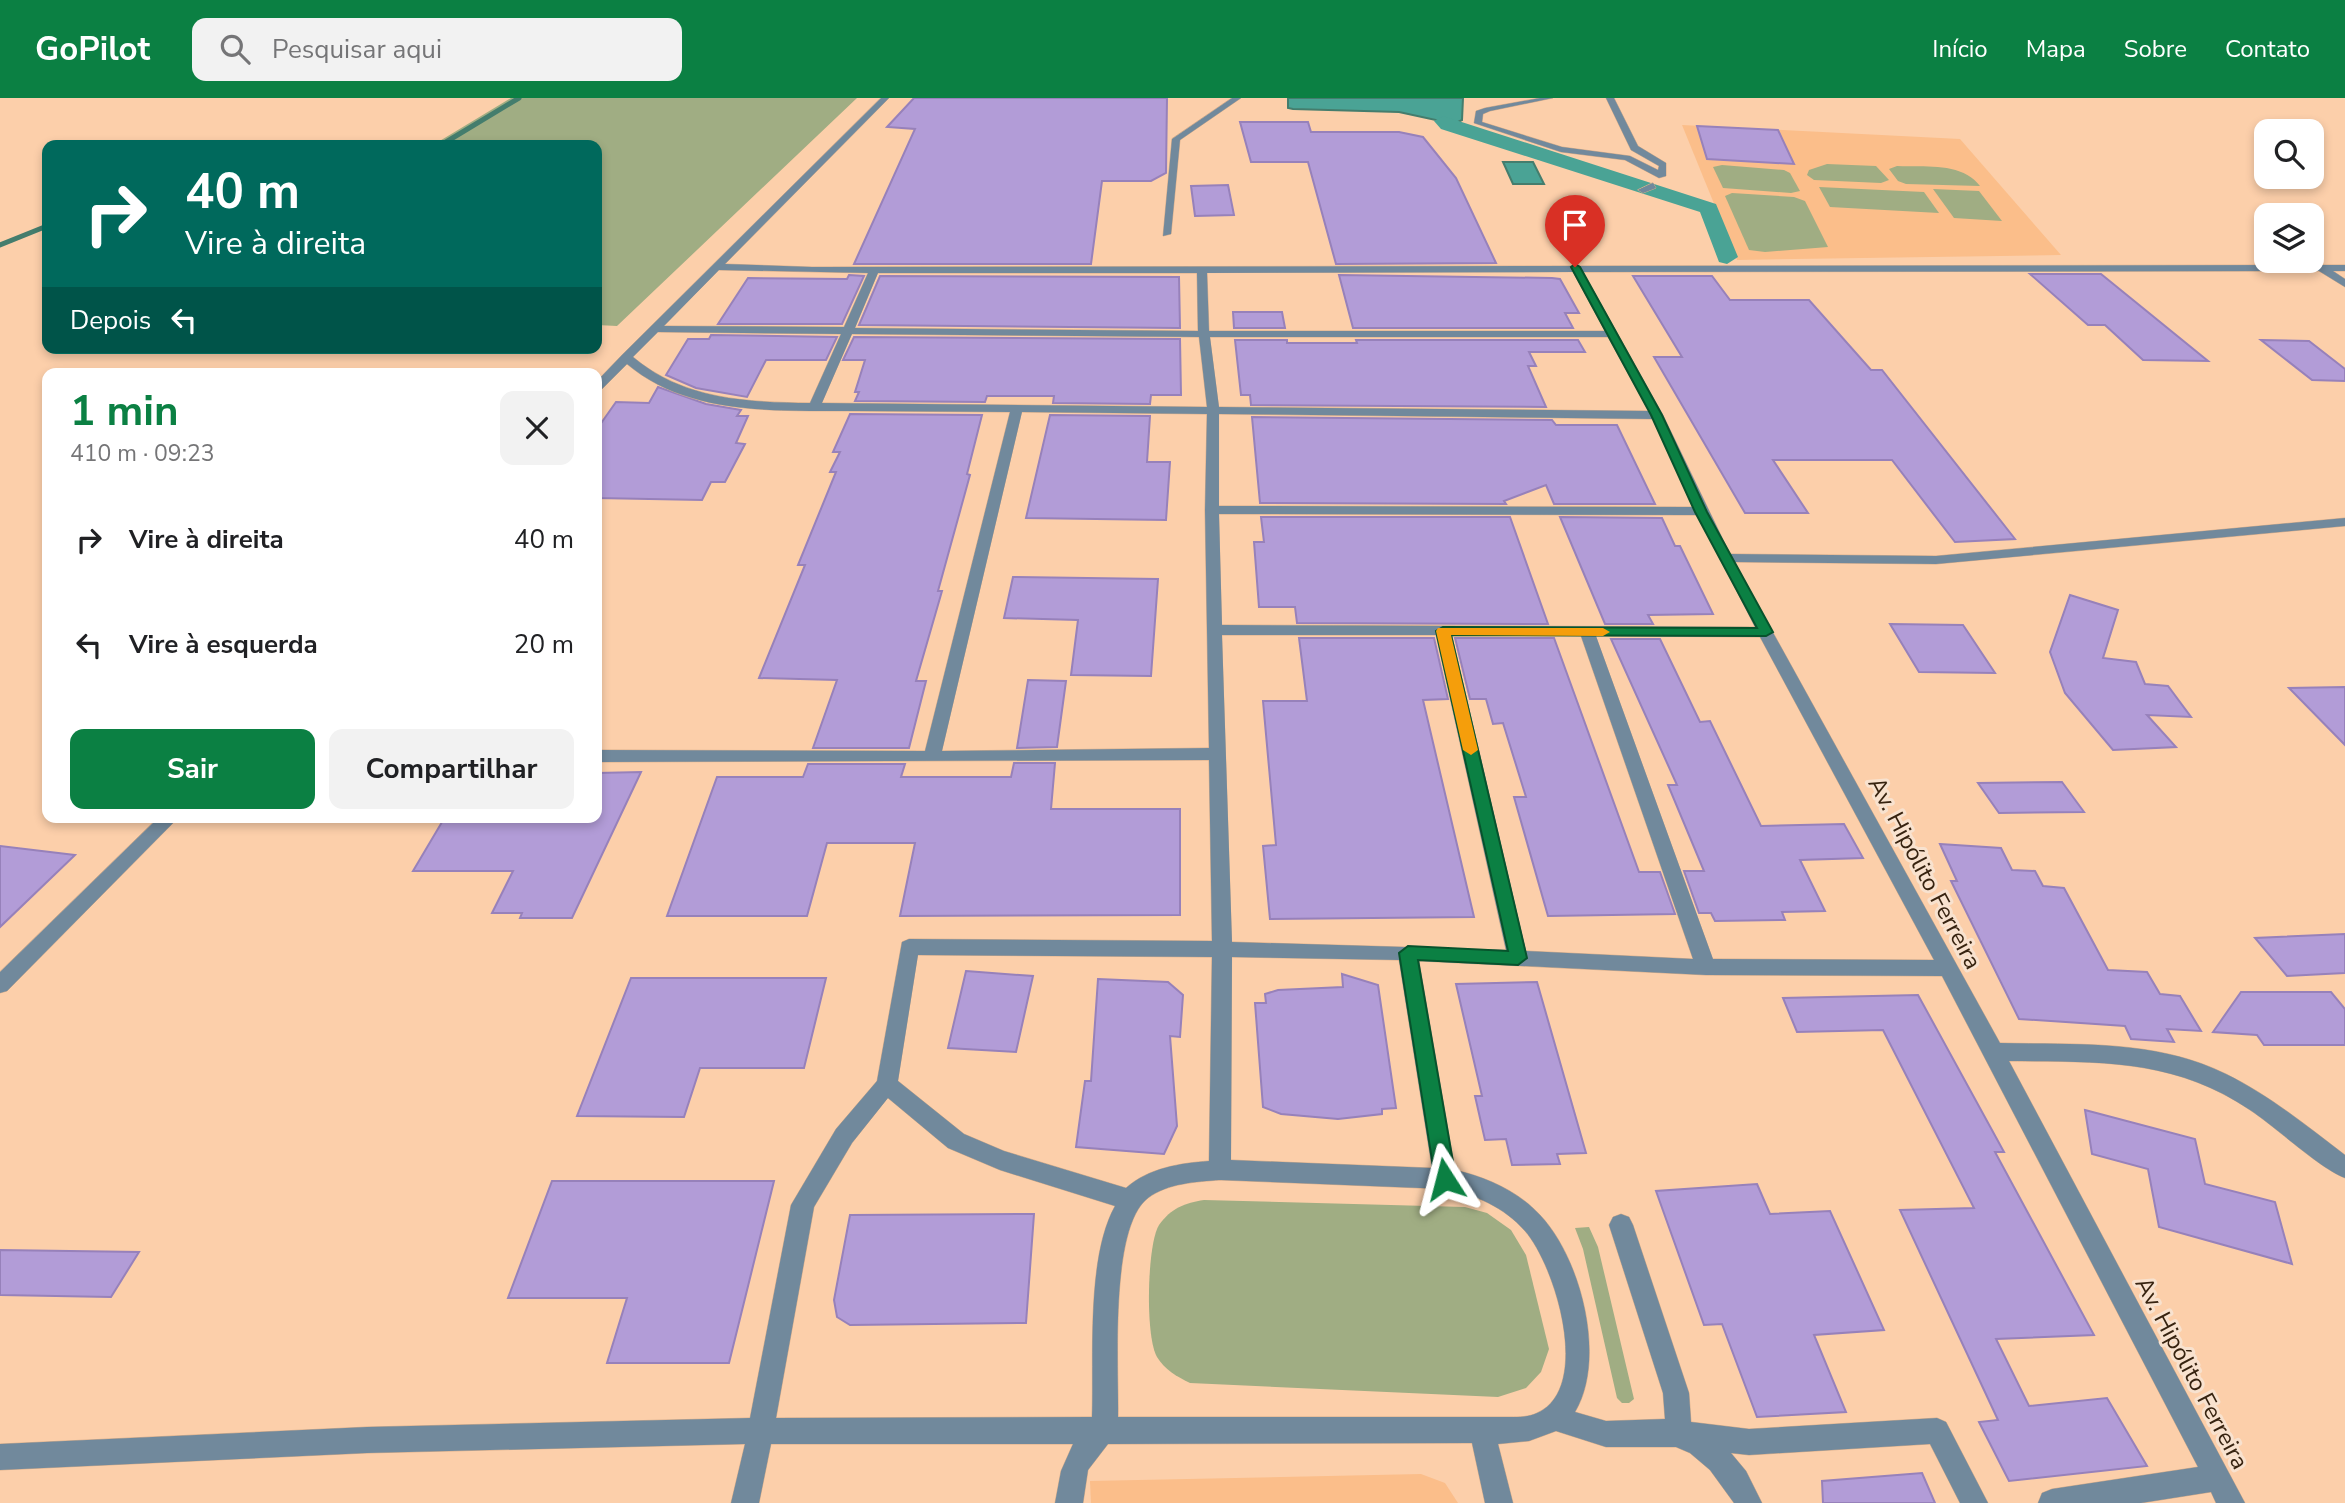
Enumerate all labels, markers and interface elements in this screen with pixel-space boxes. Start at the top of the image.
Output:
search box [192,18,682,81]
text: GoPilot [35,27,150,72]
icon: search [216,30,254,68]
text: Pesquisar aqui [272,32,442,67]
text: Início [1932,33,1988,65]
text: Mapa [2026,33,2086,65]
text: Sobre [2124,33,2187,65]
text: Contato [2225,33,2310,65]
map controls [2254,119,2324,273]
button: search [2254,119,2324,189]
text: 40 m [185,158,300,225]
icon: right [70,168,161,259]
pin [1545,195,1605,267]
button: layers [2254,203,2324,273]
icon: arrive [1556,206,1594,244]
text: Vire à direita [185,222,366,265]
icon: left [165,301,203,339]
text: Depois [70,303,151,338]
text: 1 min [70,383,179,440]
button: close [500,391,574,465]
text: 410 m · 09:23 [70,438,215,469]
icon: right [70,521,108,559]
text: Vire à direita [129,522,284,557]
text: 40 m [514,522,574,557]
icon: left [70,626,108,664]
text: Vire à esquerda [129,627,318,662]
text: 20 m [514,627,574,662]
button: Sair [70,729,315,809]
button: Compartilhar [329,729,574,809]
street label: Av. Hipólito Ferreira [1861,771,1989,975]
position arrow [1408,1142,1482,1216]
street label: Av. Hipólito Ferreira [2128,1271,2256,1475]

